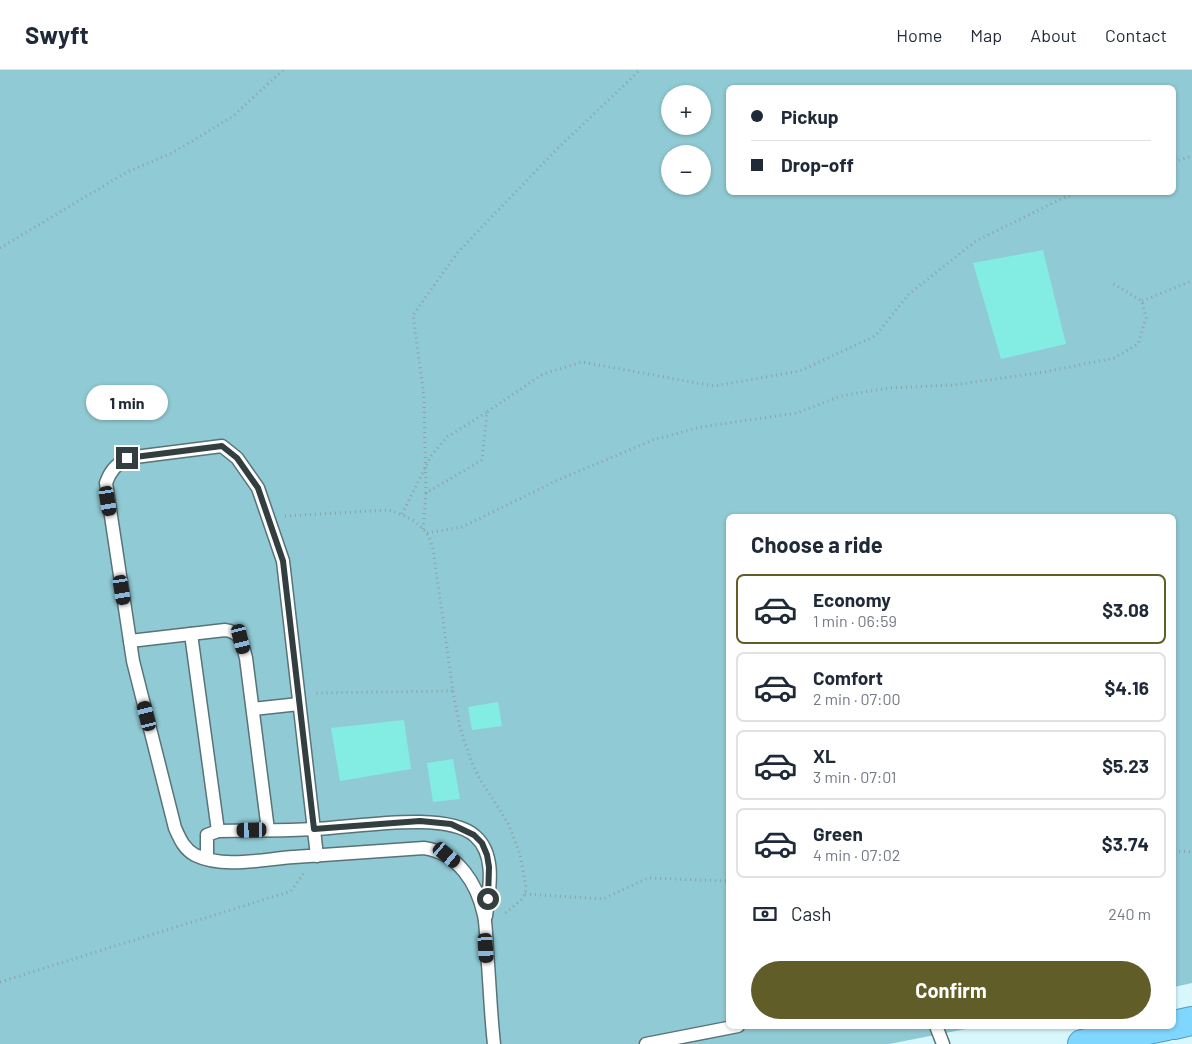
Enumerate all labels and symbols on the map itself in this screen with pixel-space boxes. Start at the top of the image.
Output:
callout: 1 min [86,386,168,420]
route end [116,447,138,469]
car [98,485,117,517]
car [112,574,131,606]
car [230,623,251,655]
car [136,700,157,732]
car [236,822,267,838]
car [430,840,463,870]
route start [477,888,499,910]
car [477,933,494,963]

